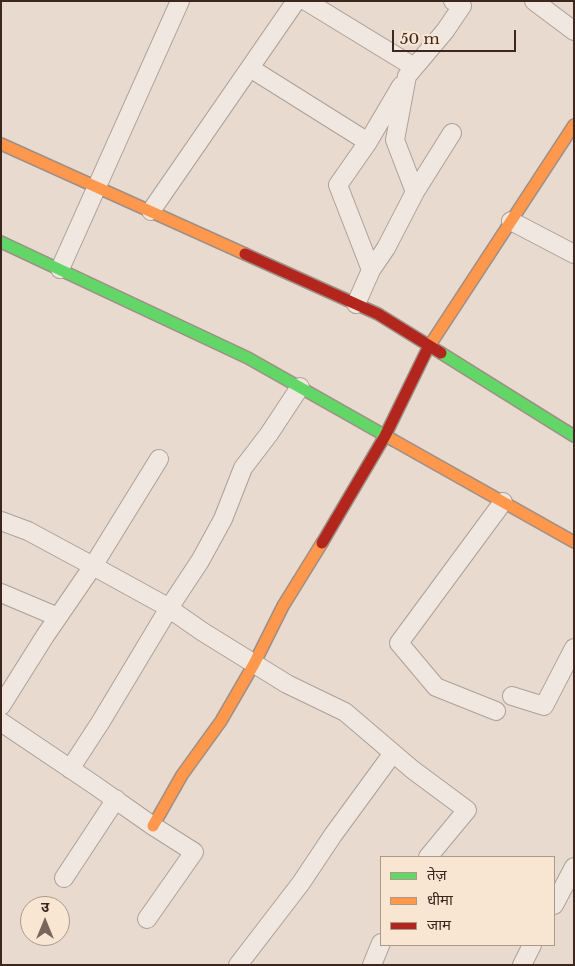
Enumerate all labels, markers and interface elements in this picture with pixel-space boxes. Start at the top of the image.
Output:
scale bar [395,20,519,52]
text: 50 m [400,29,440,48]
legend [380,856,555,946]
text: तेज़ [427,865,447,884]
text: धीमा [427,890,453,909]
north arrow [20,896,70,946]
text: उ [41,898,49,916]
text: जाम [427,915,451,934]

